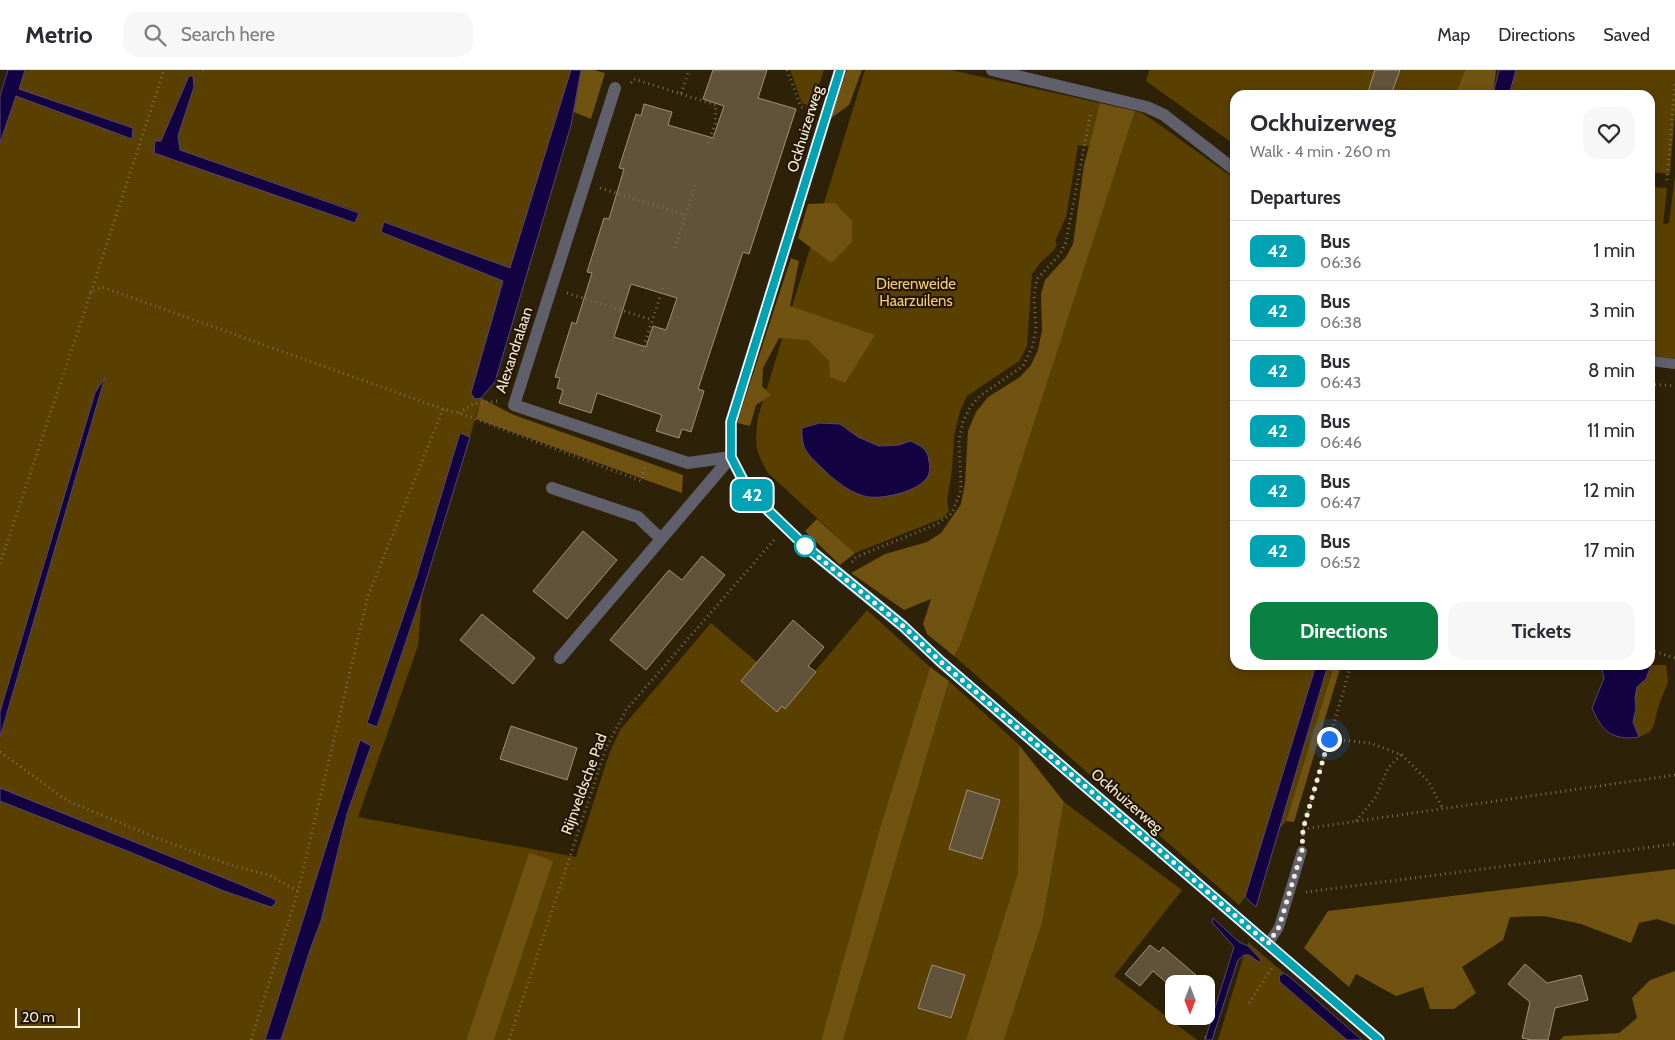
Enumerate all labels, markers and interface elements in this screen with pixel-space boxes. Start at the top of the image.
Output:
search box [123,12,473,57]
text: Metrio [25,20,93,49]
icon: search [141,21,169,49]
text: Search here [181,23,275,46]
text: Map [1437,24,1470,46]
text: Directions [1498,24,1575,46]
text: Saved [1603,24,1650,46]
street label: Ockhuizerweg [783,83,827,174]
button: heart [1583,107,1635,159]
text: Ockhuizerweg [1250,108,1396,137]
text: Walk · 4 min · 260 m [1250,142,1391,161]
text: Departures [1250,186,1341,209]
text: Bus [1320,230,1350,253]
text: 1 min [1593,239,1635,262]
text: 42 [1267,240,1288,262]
text: 06:36 [1320,253,1361,272]
park label: Dierenweide Haarzuilens [876,275,956,310]
text: Bus [1320,290,1350,313]
text: 3 min [1589,299,1635,322]
text: 42 [1267,300,1288,322]
street label: Alexandralaan [492,305,536,395]
text: 06:38 [1320,313,1362,332]
text: Bus [1320,350,1350,373]
text: 8 min [1588,359,1635,382]
text: 42 [1267,360,1288,382]
text: 06:43 [1320,373,1362,392]
text: Bus [1320,410,1350,433]
text: 11 min [1587,419,1635,442]
text: 42 [1267,420,1288,442]
text: 06:46 [1320,433,1362,452]
text: Bus [1320,470,1350,493]
line badge: 42 [730,479,774,511]
text: 12 min [1583,479,1635,502]
text: 42 [1267,480,1288,502]
text: 42 [742,484,762,506]
text: 06:47 [1320,493,1361,512]
text: Bus [1320,530,1350,553]
unlabelled marker [794,535,816,557]
text: 17 min [1584,539,1635,562]
text: 42 [1267,540,1288,562]
text: 06:52 [1320,553,1361,572]
button: Directions [1250,602,1438,660]
button: Tickets [1448,602,1635,660]
your location [1317,727,1342,752]
street label: Rijnveldsche Pad [557,731,611,837]
street label: Ockhuizerweg [1087,765,1167,837]
north arrow [1165,975,1215,1025]
map controls [1165,975,1215,1025]
scale bar [15,1005,80,1028]
text: 20 m [22,1008,55,1026]

